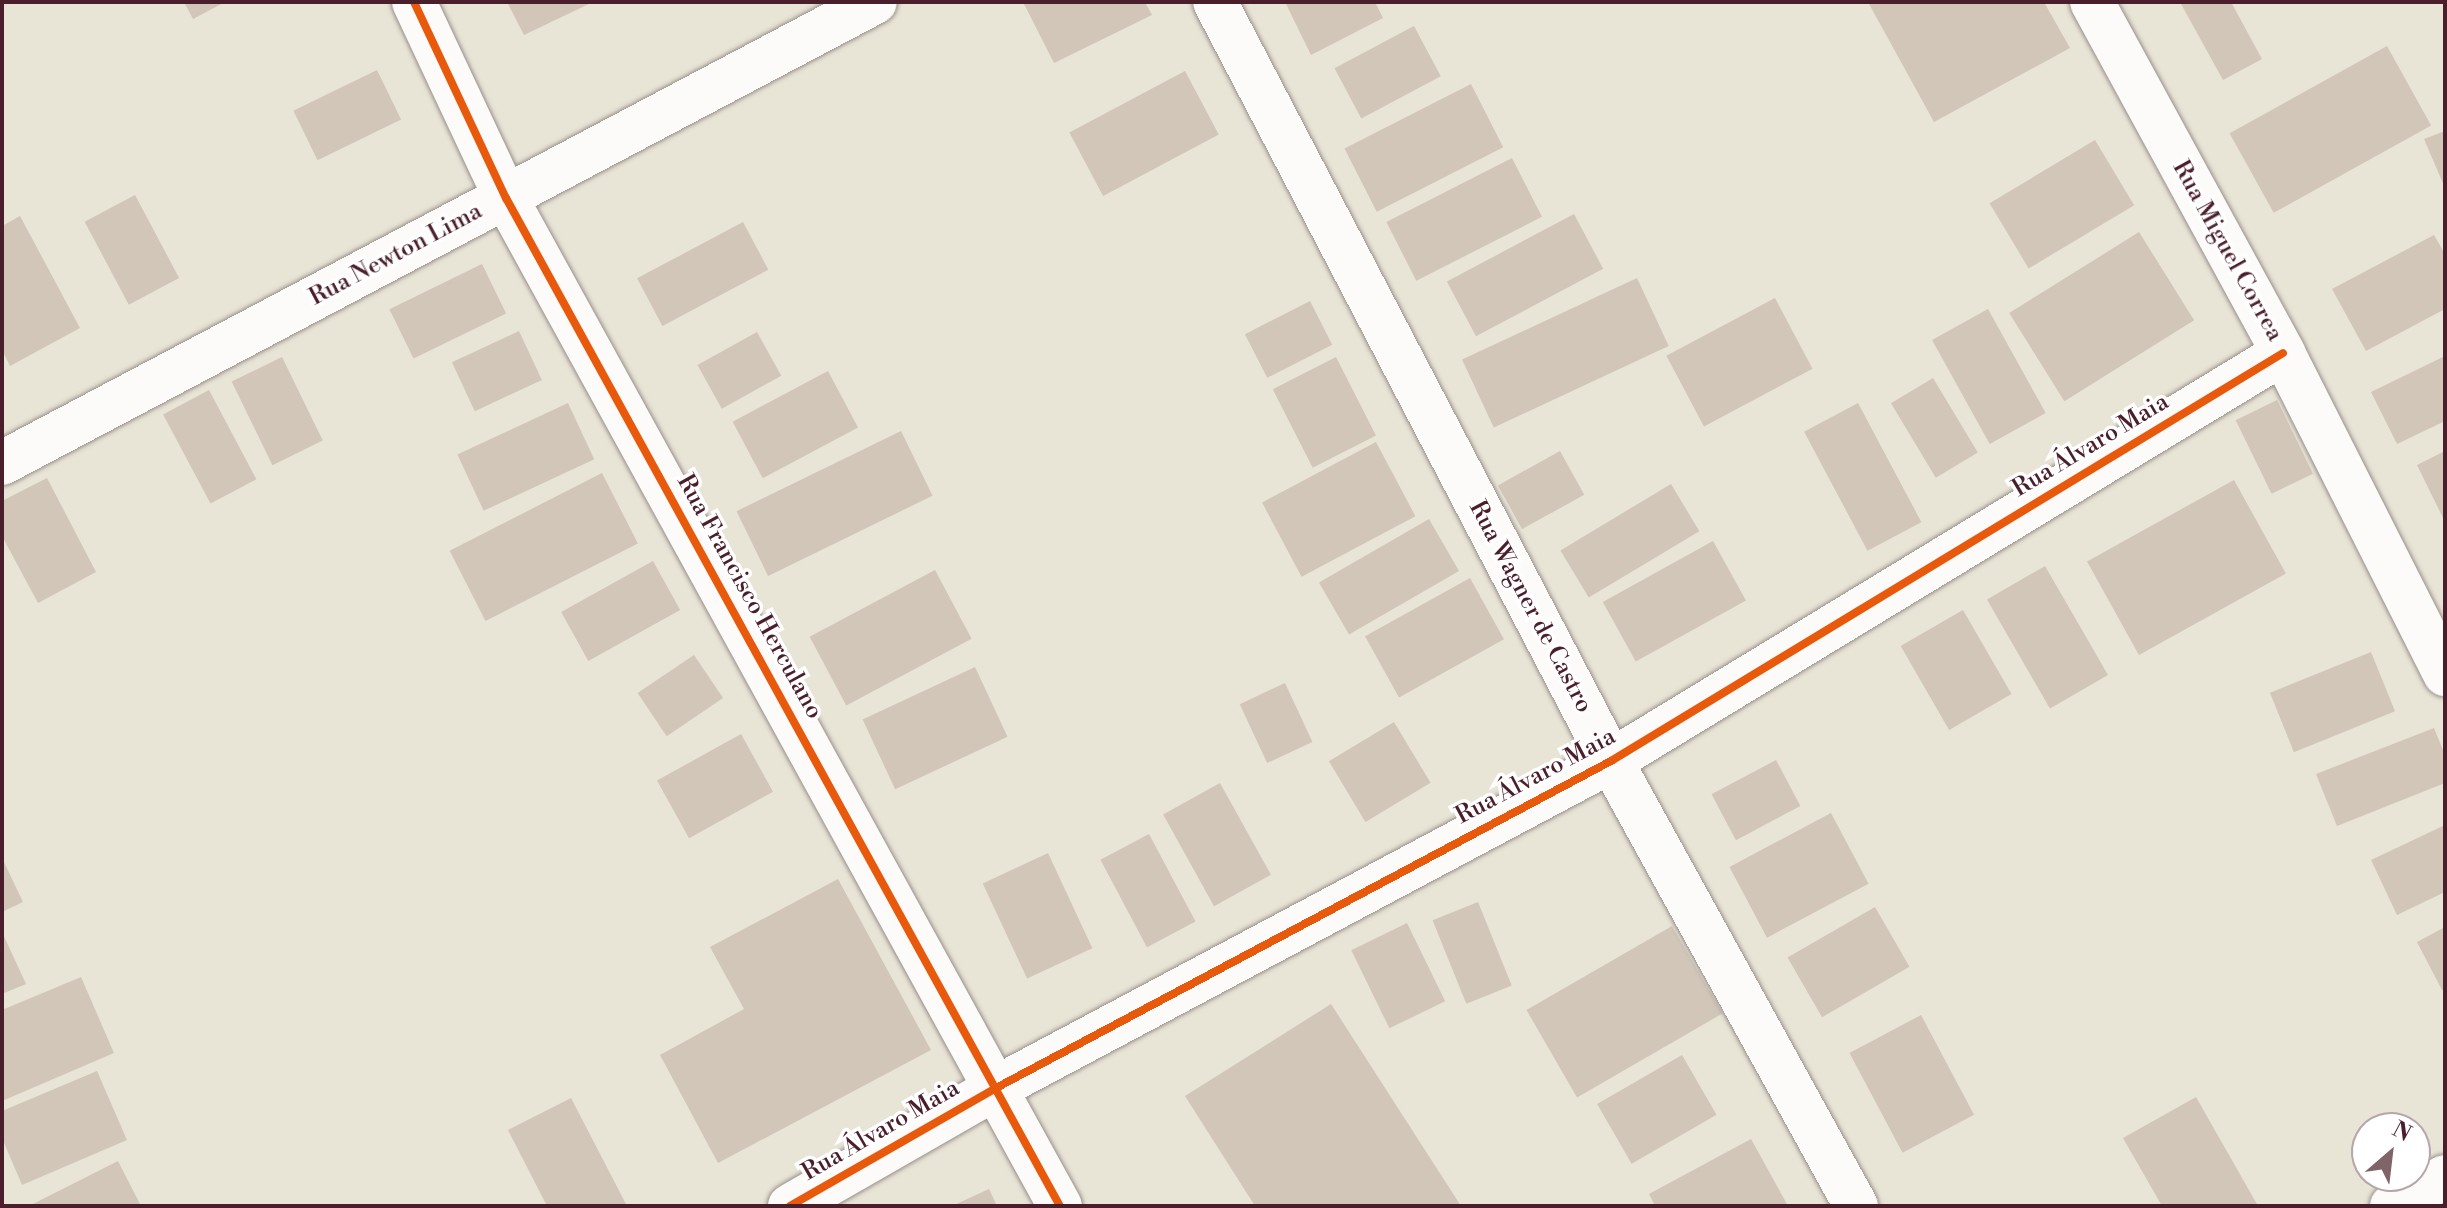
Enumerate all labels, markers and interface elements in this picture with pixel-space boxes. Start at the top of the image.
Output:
street label: Rua Miguel Correa [2165,156,2289,346]
street label: Rua Newton Lima [305,197,487,313]
street label: Rua Álvaro Maia [2008,388,2174,504]
street label: Rua Francisco Herculano [670,470,828,724]
street label: Rua Wagner de Castro [1462,496,1598,718]
street label: Rua Álvaro Maia [1451,723,1621,831]
street label: Rua Álvaro Maia [797,1074,965,1188]
north arrow [2351,1112,2431,1192]
text: N [2388,1116,2416,1148]

